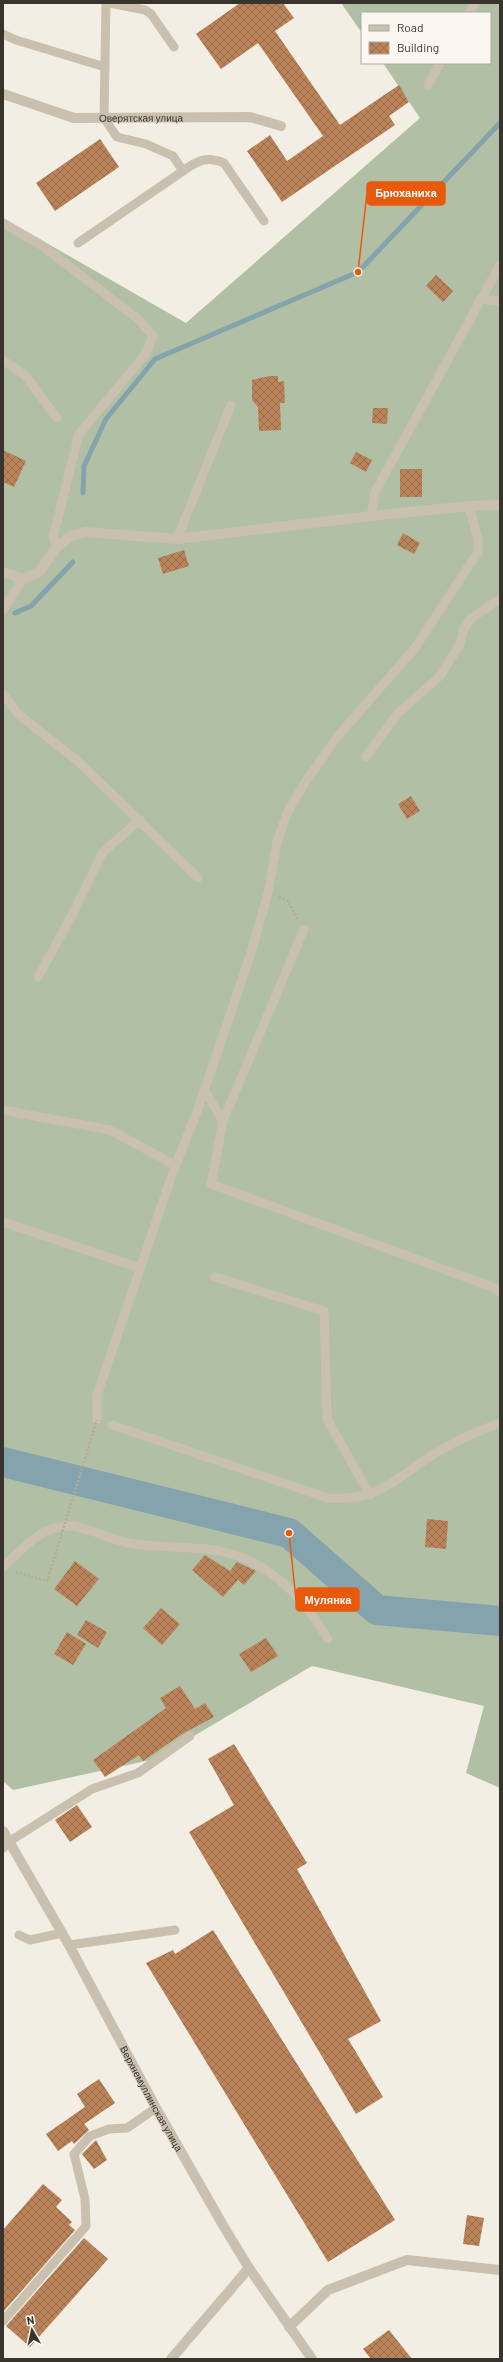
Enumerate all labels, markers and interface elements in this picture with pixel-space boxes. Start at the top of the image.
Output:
legend [361,12,491,64]
text: Road [397,20,424,34]
text: Building [397,40,439,54]
street label: Оверятская улица [99,111,184,124]
callout: Брюханиха [367,182,445,205]
text: Брюханиха [375,186,438,199]
callout: Мулянка [296,1588,359,1611]
text: Мулянка [305,1593,352,1606]
street label: Верхнемуллинская улица [118,2044,186,2154]
north arrow [12,2310,52,2350]
text: N [26,2313,35,2327]

